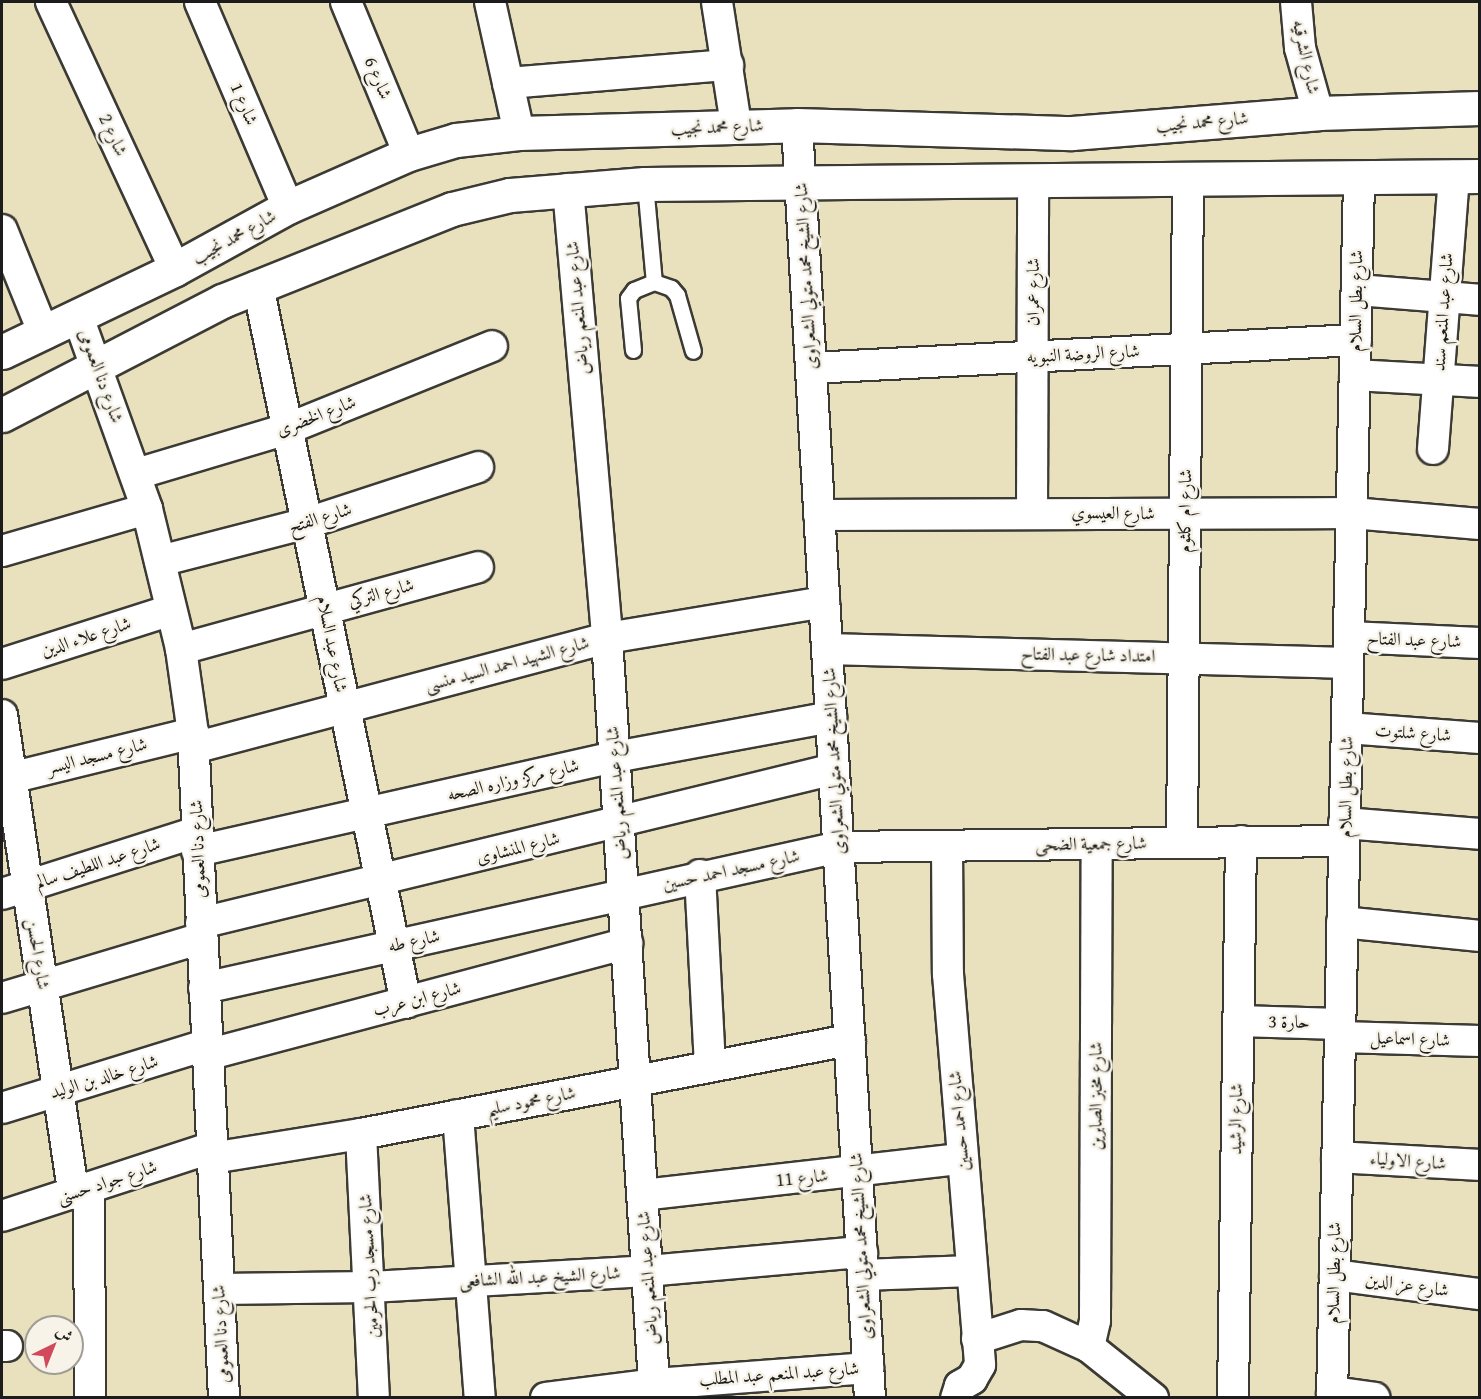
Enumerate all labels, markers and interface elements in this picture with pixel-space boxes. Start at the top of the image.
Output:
street label: شارع الشرقيه [1288,18,1324,96]
street label: شارع 6 [359,54,397,102]
street label: شارع 1 [225,80,263,128]
street label: شارع محمد نجيب [1155,107,1249,137]
street label: شارع 2 [94,111,132,159]
street label: شارع محمد نجيب [670,115,764,139]
street label: شارع الشيخ محمد متولي الشعراوى [790,182,822,370]
street label: شارع محمد نجيب [188,205,280,269]
street label: شارع عبد المنعم رياض [561,240,595,376]
street label: شارع بطل السلام [1344,250,1368,352]
street label: شارع عبد المنعم سند [1428,252,1458,372]
street label: شارع عمران [1022,258,1044,326]
street label: شارع دنا العمومى [74,326,128,426]
street label: شارع الروضة النبويه [1026,340,1140,368]
street label: شارع الخضرى [273,391,359,441]
street label: شارع ام كلثوم [1173,469,1197,553]
street label: شارع الفتح [286,498,354,538]
street label: شارع العيسوي [1071,501,1155,525]
street label: شارع التركي [346,574,416,612]
street label: شارع عبد السلام [312,594,352,694]
street label: شارع علاء الدين [38,612,134,662]
street label: شارع عبد الفتاح [1366,628,1462,652]
street label: شارع الشهيد احمد السيد منسى [422,632,592,696]
street label: امتداد شارع عبد الفتاح [1020,643,1156,667]
street label: شارع الشيخ محمد متولي الشعراوى [818,667,850,855]
street label: شارع شلتوت [1374,720,1452,746]
street label: شارع عبد المنعم رياض [602,725,632,861]
street label: شارع مسجد اليسر [45,733,149,779]
street label: شارع بطل السلام [1334,736,1358,838]
street label: شارع مركز وزاره الصحه [445,754,581,806]
street label: شارع دنا العمومى [185,799,211,899]
street label: شارع المنشاوى [474,827,562,869]
street label: شارع جمعية الضحى [1035,832,1147,856]
street label: شارع عبد اللطيف سالم [33,833,163,893]
street label: شارع مسجد احمد حسين [660,845,802,895]
street label: شارع الحسن [22,917,54,991]
street label: شارع طه [386,925,442,957]
street label: شارع ابن عرب [371,977,463,1021]
street label: حارة 3 [1268,1011,1310,1033]
street label: شارع اسماعيل [1369,1027,1451,1051]
street label: شارع مخبز الصابرين [1085,1042,1107,1150]
street label: شارع خالد بن الوليد [47,1050,161,1104]
street label: شارع احمد حسين [944,1070,974,1172]
street label: شارع محمود سليم [485,1082,577,1120]
street label: شارع الرشيد [1225,1083,1247,1155]
street label: شارع الاولياء [1369,1148,1447,1174]
street label: شارع الشيخ محمد متولي الشعراوى [845,1152,877,1340]
street label: شارع جواد حسنى [54,1156,160,1208]
street label: شارع 11 [775,1165,829,1191]
street label: شارع مسجد رب الحرمين [354,1193,384,1339]
street label: شارع عبد المنعم رياض [633,1210,663,1346]
street label: شارع بطل السلام [1322,1222,1346,1324]
street label: شارع الشيخ عبد الله الشافعى [459,1262,621,1292]
street label: شارع عز الدين [1364,1268,1450,1302]
street label: شارع دنا العمومى [208,1284,234,1384]
north arrow [24,1315,84,1375]
text: ش [51,1319,79,1347]
street label: شارع عبد المنعم عبد المطلب [698,1358,860,1390]

